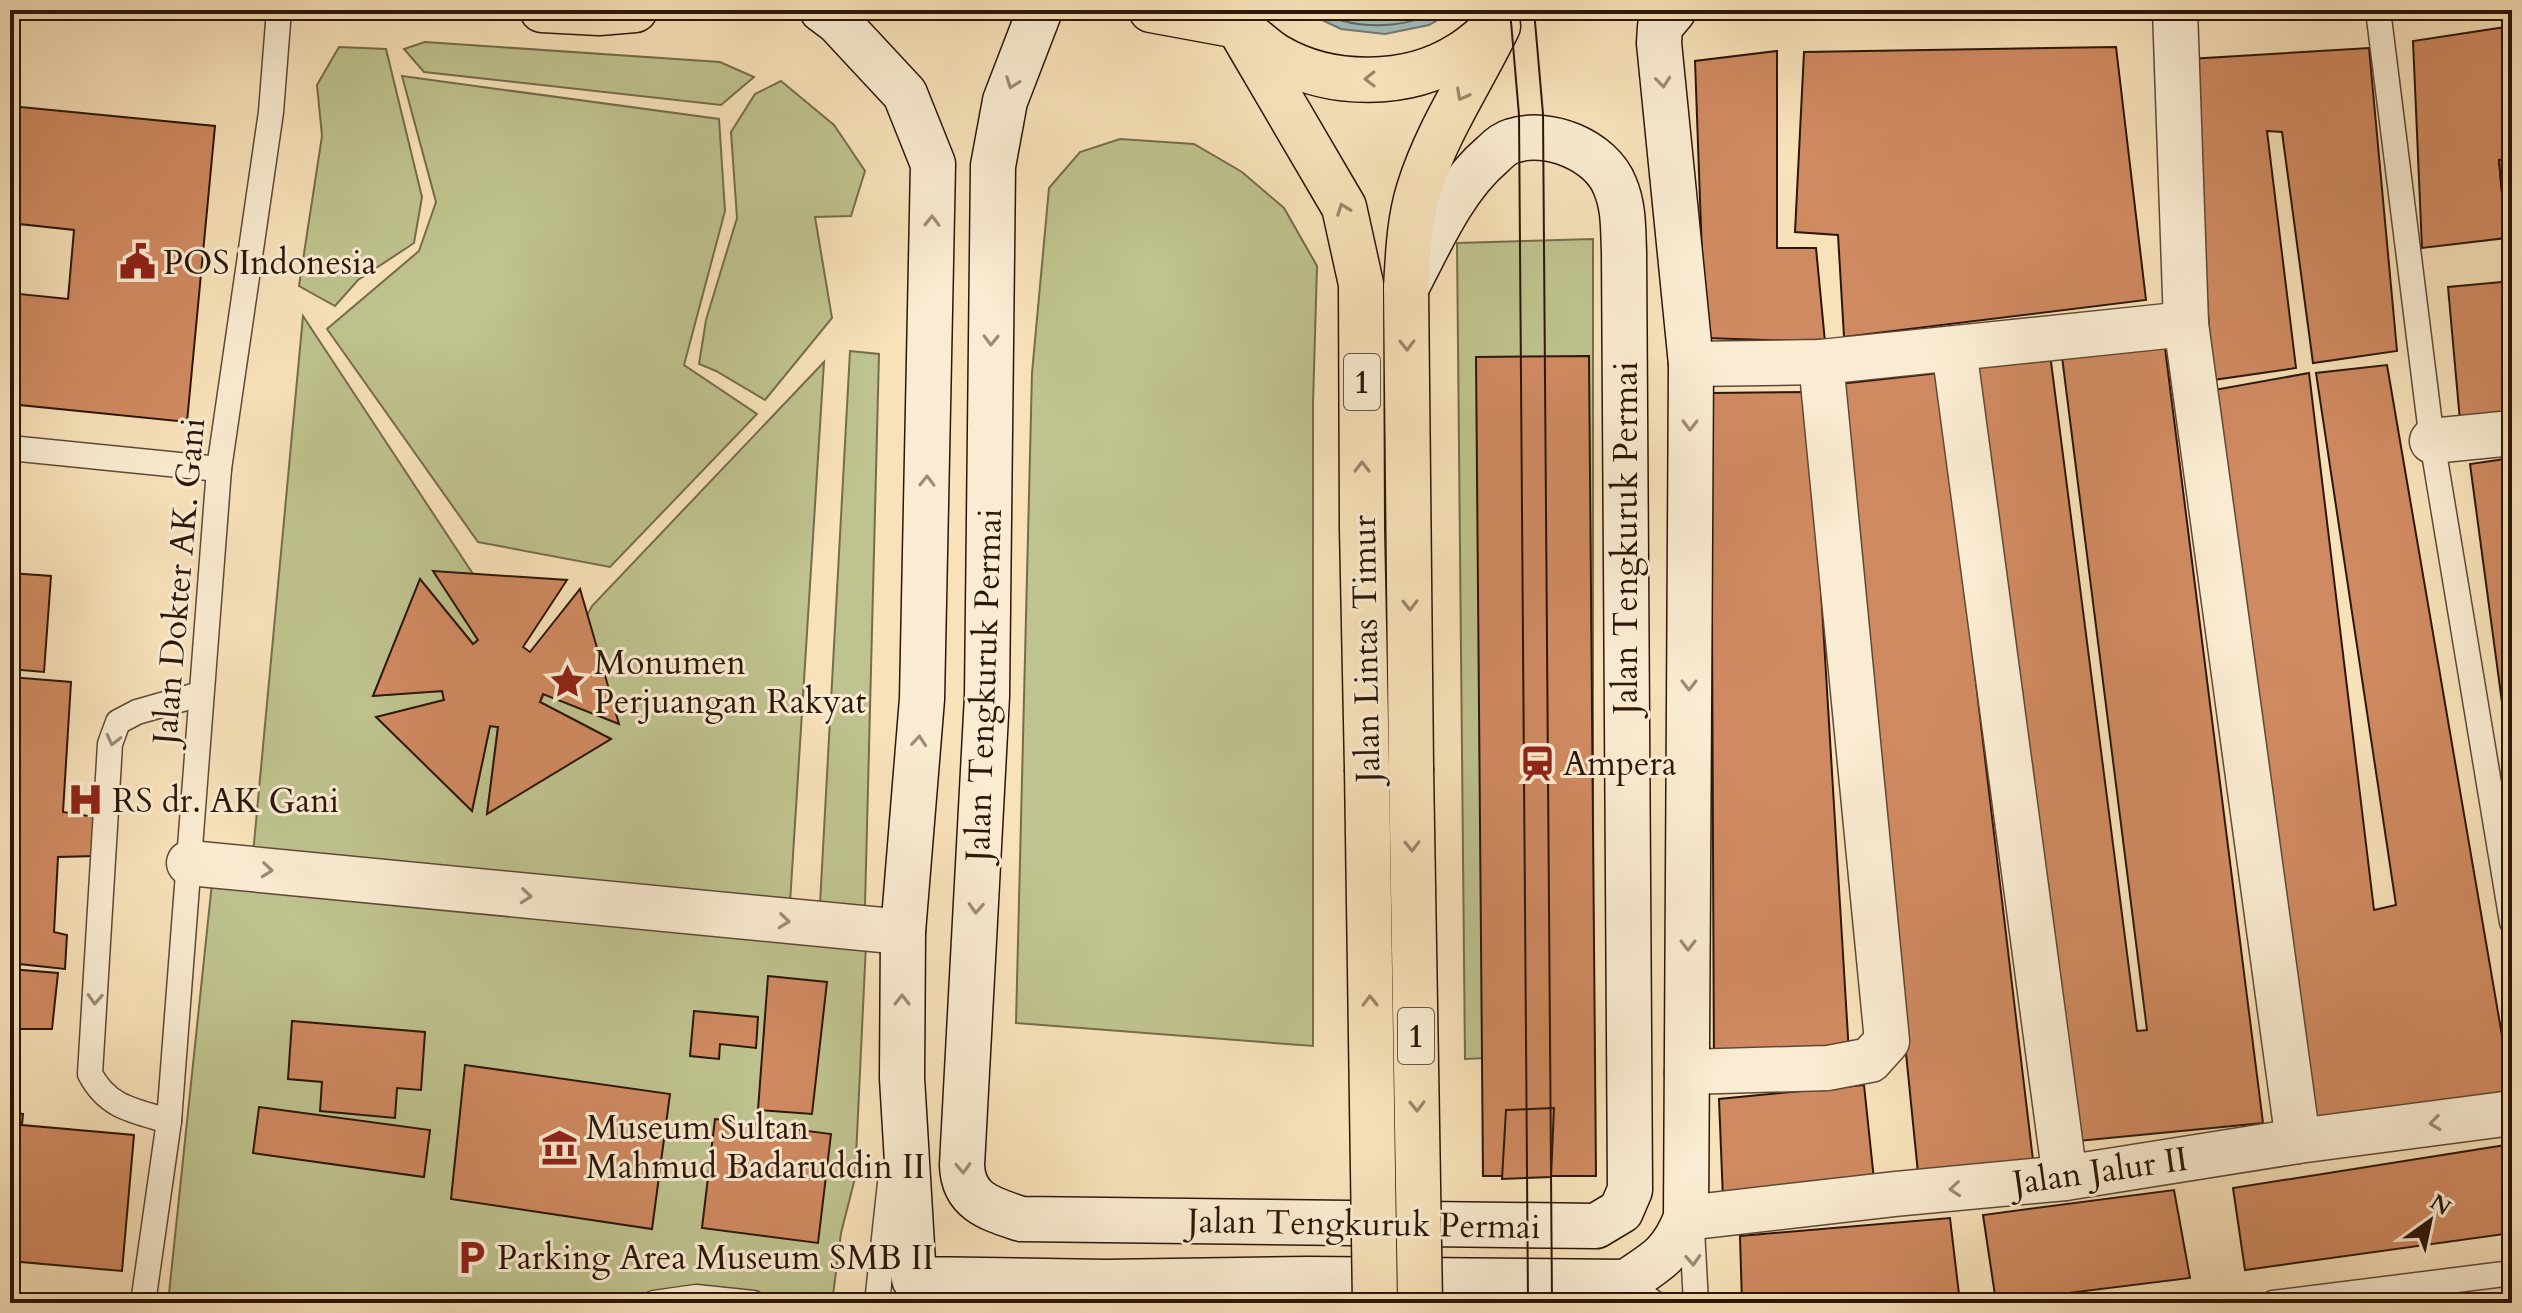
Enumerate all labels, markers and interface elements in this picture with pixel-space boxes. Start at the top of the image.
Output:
one-way arrow [1363,70,1376,88]
one-way arrow [1005,75,1021,89]
one-way arrow [1654,76,1671,89]
one-way arrow [1456,87,1471,102]
one-way arrow [1336,203,1353,217]
one-way arrow [923,214,941,227]
place label: POS Indonesia [163,240,377,286]
public building icon: POS Indonesia [118,243,156,281]
one-way arrow [982,334,1000,347]
one-way arrow [1398,339,1416,352]
road number: 1 [1344,354,1380,410]
street label: Jalan Tengkuruk Permai [1603,362,1649,719]
street label: Jalan Dokter AK. Gani [141,416,216,751]
one-way arrow [1681,419,1699,432]
one-way arrow [1353,460,1371,473]
one-way arrow [918,474,935,487]
street label: Jalan Tengkuruk Permai [955,508,1013,867]
street label: Jalan Lintas Timur [1341,514,1391,788]
one-way arrow [1401,599,1418,612]
place label: Monumen Perjuangan Rakyat [594,640,867,725]
place icon: Monumen Perjuangan Rakyat [549,663,587,701]
one-way arrow [1680,679,1698,692]
one-way arrow [105,733,122,747]
one-way arrow [910,734,927,747]
place label: Ampera [1563,741,1677,787]
station icon: Ampera [1518,744,1556,782]
place label: RS dr. AK Gani [112,778,339,824]
hospital icon: RS dr. AK Gani [67,781,105,819]
one-way arrow [1404,840,1421,853]
one-way arrow [261,862,274,879]
one-way arrow [520,887,533,904]
one-way arrow [967,902,984,915]
one-way arrow [778,912,791,929]
one-way arrow [1679,939,1697,952]
one-way arrow [87,993,104,1006]
one-way arrow [893,993,911,1006]
one-way arrow [1362,994,1379,1007]
road number: 1 [1398,1008,1434,1064]
one-way arrow [1408,1100,1425,1113]
place label: Museum Sultan Mahmud Badaruddin II [586,1105,925,1190]
one-way arrow [2428,1114,2442,1131]
museum icon: Museum Sultan Mahmud Badaruddin II [541,1128,579,1166]
street label: Jalan Jalur II [2005,1136,2191,1207]
one-way arrow [954,1162,972,1175]
one-way arrow [1948,1180,1961,1197]
north arrow [2390,1181,2470,1261]
text: N [2424,1187,2457,1223]
street label: Jalan Tengkuruk Permai [1182,1198,1541,1250]
place label: Parking Area Museum SMB II [497,1235,934,1281]
parking icon: Parking Area Museum SMB II [452,1238,490,1276]
one-way arrow [1685,1254,1702,1267]

